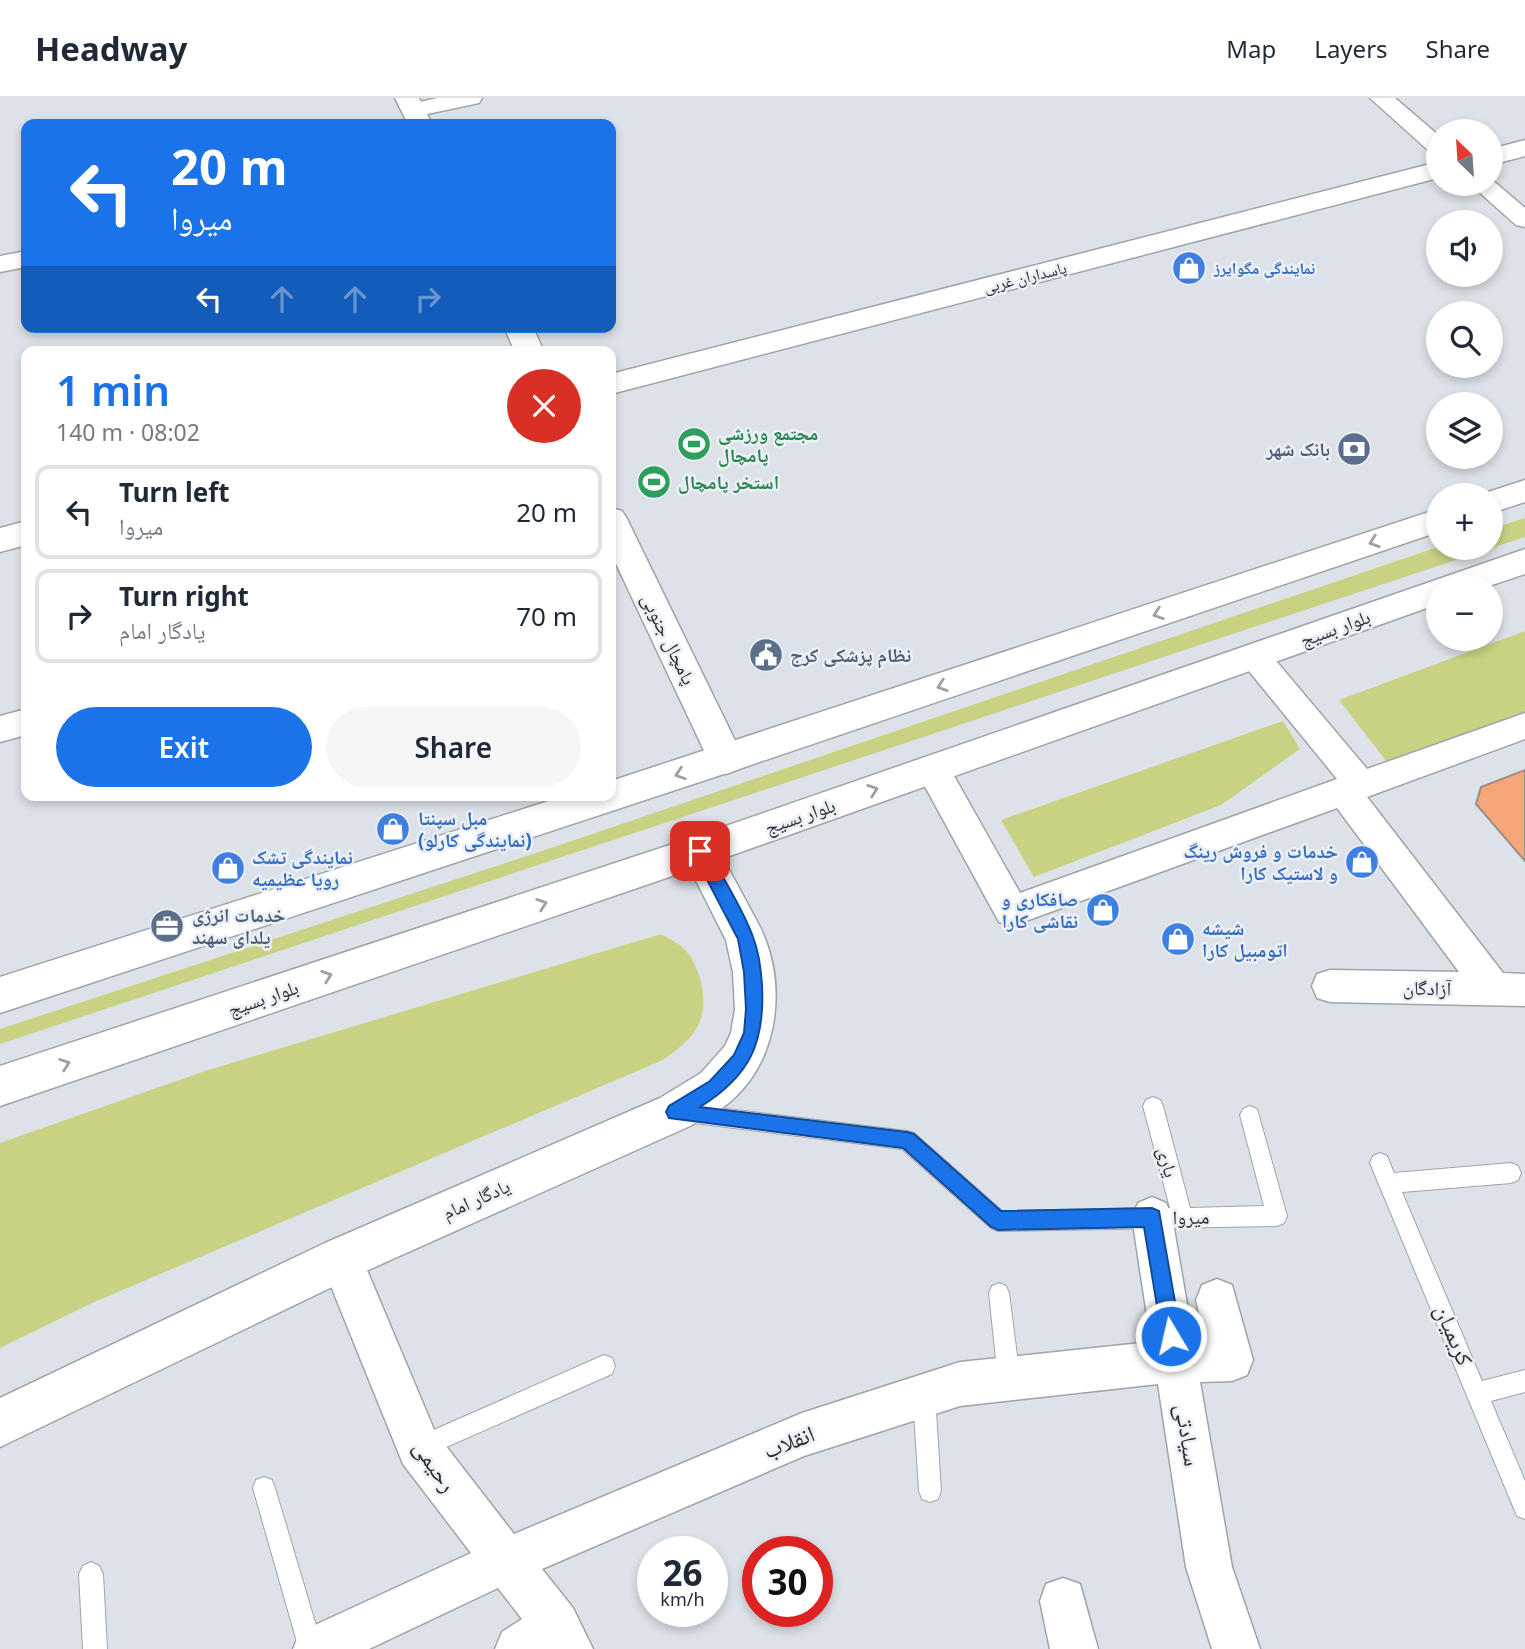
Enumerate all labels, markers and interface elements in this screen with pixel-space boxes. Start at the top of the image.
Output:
text: Headway [35,26,187,71]
text: Map [1226,32,1276,65]
text: Layers [1314,32,1388,65]
text: Share [1426,32,1490,65]
north arrow [1426,119,1503,196]
map controls [1426,119,1503,651]
text: 20 m [171,133,288,199]
icon: left [56,147,147,238]
text: میروا [171,196,233,239]
button: sound [1426,210,1503,287]
shop icon: نمایندگی مگوایرز [1170,249,1208,287]
street label: پاسداران غربی [981,256,1069,298]
place label: نمایندگی مگوایرز [1213,257,1315,279]
icon: left [190,280,228,318]
icon: ahead [263,280,301,318]
icon: ahead [336,280,374,318]
icon: right [409,280,447,318]
button: search [1426,301,1503,378]
text: 1 min [56,361,170,418]
button: close [507,369,581,443]
button: layers [1426,392,1503,469]
text: 140 m · 08:02 [56,416,200,448]
place label: مجتمع ورزشی پامچال [718,420,818,468]
sports icon: مجتمع ورزشی پامچال [675,425,713,463]
bank icon: بانک شهر [1335,430,1373,468]
place label: بانک شهر [1265,436,1330,462]
sports icon: استخر پامچال [635,463,673,501]
place label: استخر پامچال [678,469,779,495]
text: Turn left [119,474,230,510]
button: + [1426,483,1503,560]
icon: left [60,493,98,531]
text: 20 m [516,494,577,530]
text: میروا [119,510,163,542]
one-way arrow [1368,533,1380,548]
button: − [1426,574,1503,651]
text: Turn right [119,578,249,614]
street label: پامچال جنوبی [636,589,702,689]
icon: right [60,597,98,635]
text: 70 m [516,598,577,634]
street label: بلوار بسیج [1296,603,1374,653]
one-way arrow [1153,606,1165,620]
text: یادگار امام [119,614,205,646]
public building icon: نظام پزشکی کرج [747,636,785,674]
place label: نظام پزشکی کرج [790,642,911,669]
one-way arrow [937,678,949,692]
button: Exit [56,707,312,787]
button: Share [326,707,581,787]
one-way arrow [675,766,687,780]
one-way arrow [867,784,879,798]
street label: بلوار بسیج [761,792,839,840]
place label: مبل سپنتا (نمایندگی کارلو) [418,805,532,853]
shop icon: مبل سپنتا (نمایندگی کارلو) [374,810,412,848]
pin [670,821,730,881]
icon: arrive [681,832,719,870]
place label: خدمات و فروش رینگ و لاستیک کارا [1183,838,1338,886]
shop icon: خدمات و فروش رینگ و لاستیک کارا [1343,843,1381,881]
place label: نمایندگی تشک رویا عظیمیه [252,844,353,892]
shop icon: نمایندگی تشک رویا عظیمیه [209,849,247,887]
place label: صافکاری و نقاشی کارا [1001,886,1078,934]
shop icon: صافکاری و نقاشی کارا [1084,891,1122,929]
one-way arrow [536,898,548,912]
place label: خدمات انرژی یلدای سهند [192,902,286,950]
office icon: خدمات انرژی یلدای سهند [148,907,186,945]
place label: شیشه اتومبیل کارا [1202,915,1288,963]
shop icon: شیشه اتومبیل کارا [1159,920,1197,958]
one-way arrow [320,970,332,984]
street label: بلوار بسیج [224,974,302,1022]
street label: آزادگان [1403,975,1452,1001]
one-way arrow [58,1058,70,1072]
street label: یاری [1152,1144,1185,1180]
street label: یادگار امام [438,1173,514,1226]
street label: میروا [1172,1204,1210,1230]
position arrow [1134,1299,1208,1373]
street label: کریمیان [1428,1299,1482,1371]
street label: سیادتی [1168,1401,1210,1468]
street label: انقلاب [758,1417,819,1465]
street label: رحیمی [407,1433,465,1498]
speed limit sign: 30 [742,1536,833,1627]
text: 26 [662,1549,703,1596]
text: km/h [660,1587,705,1611]

